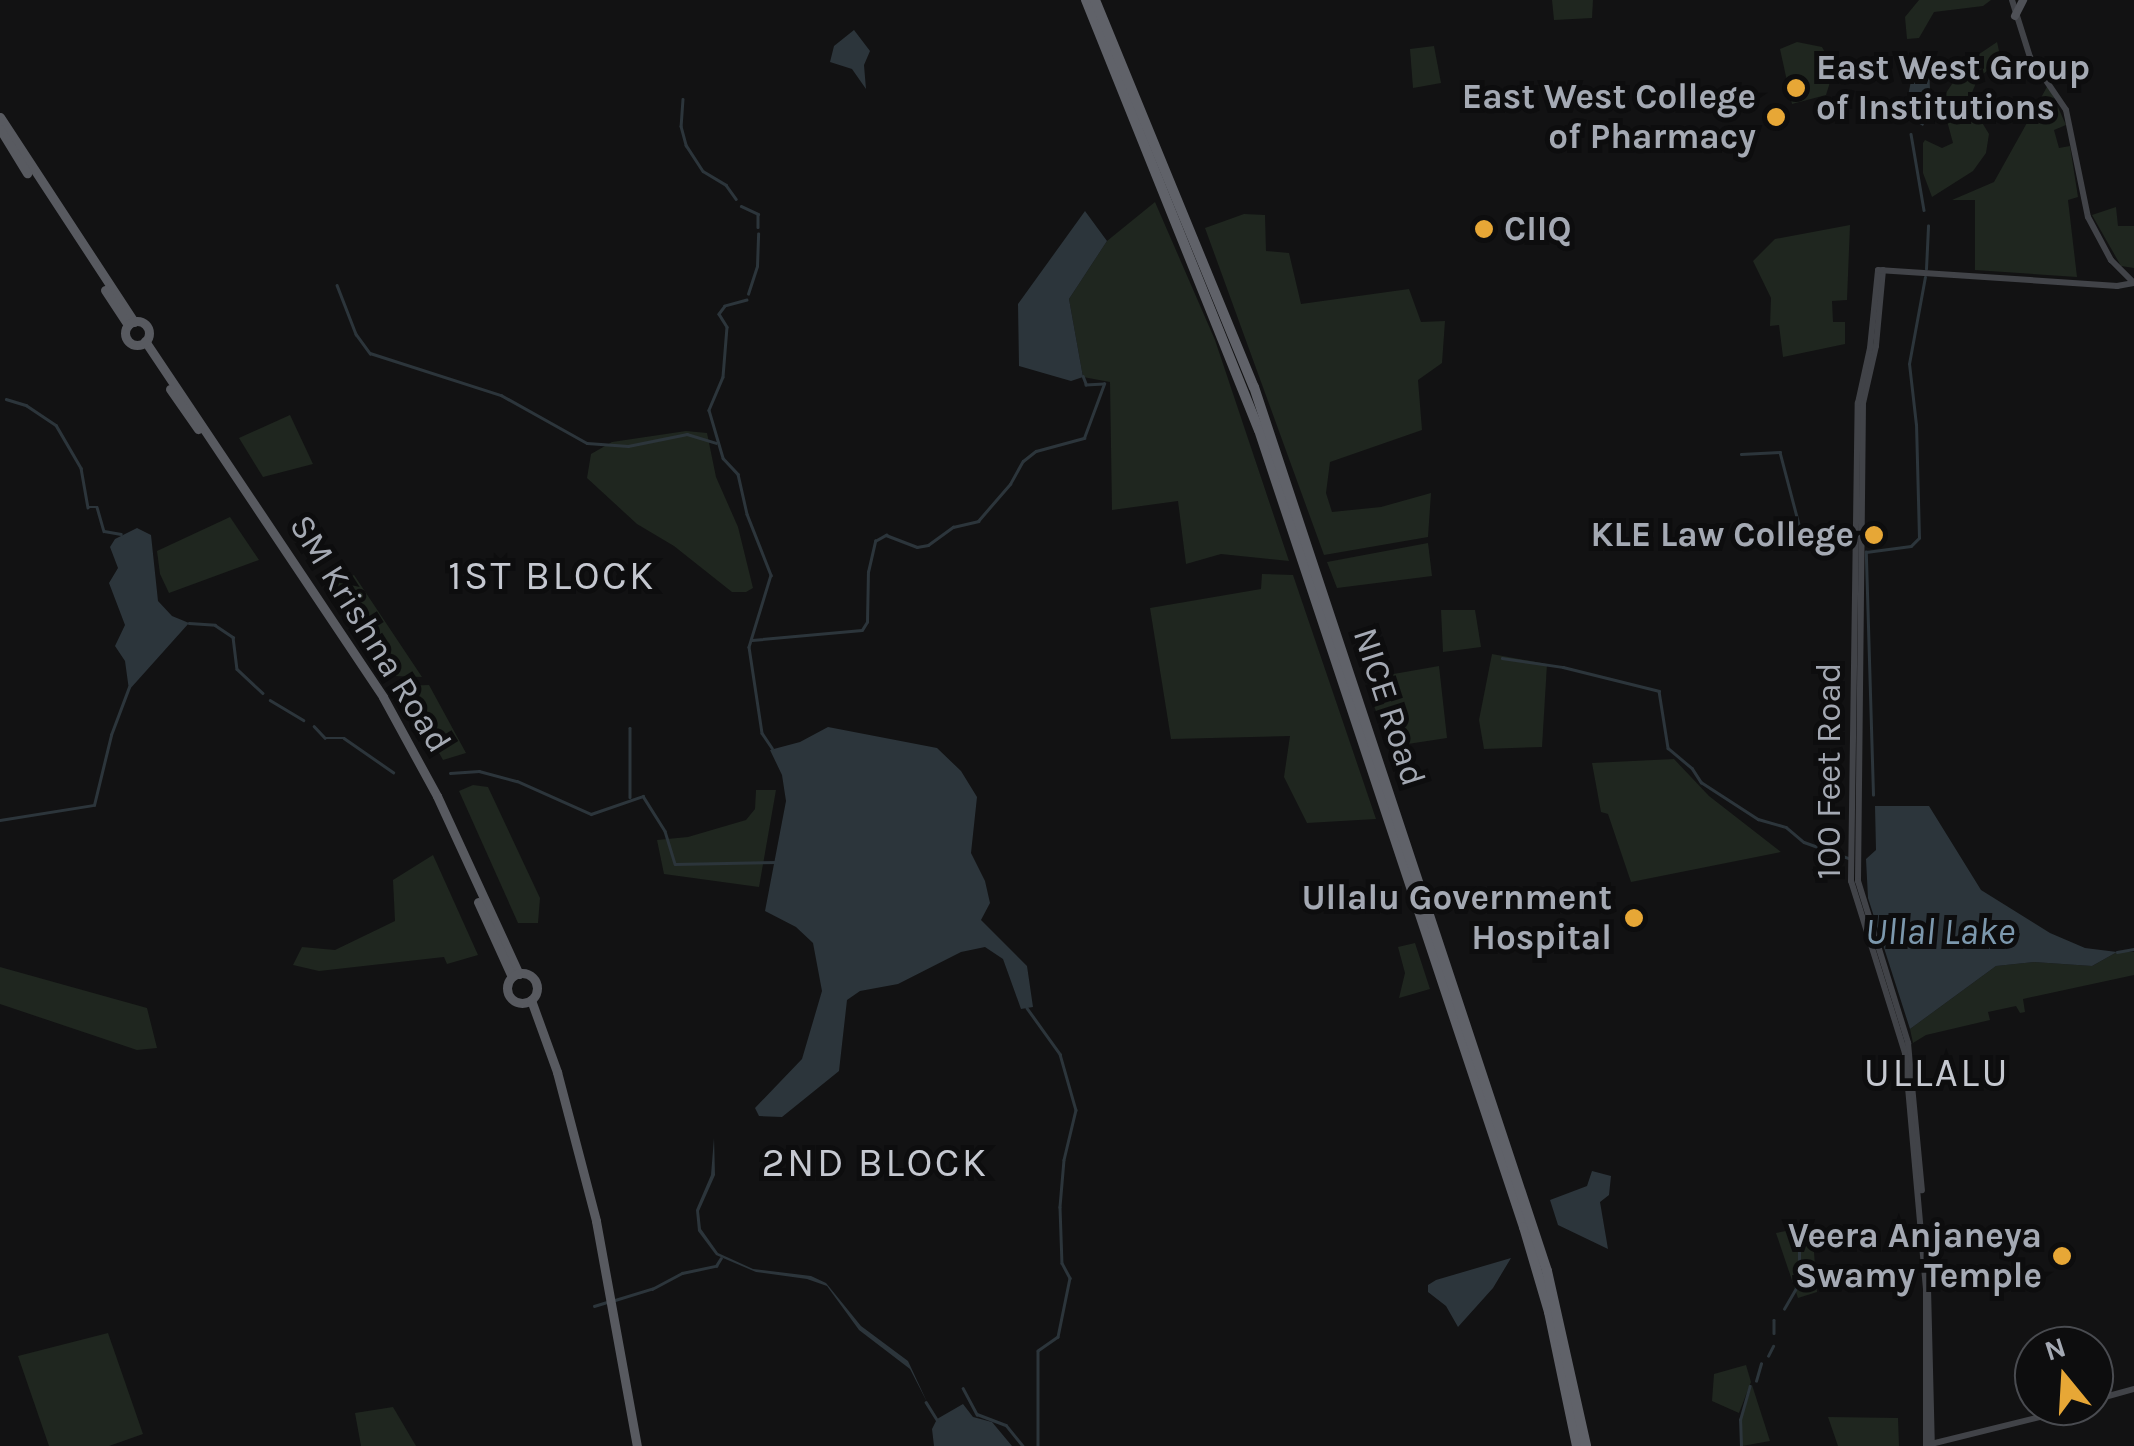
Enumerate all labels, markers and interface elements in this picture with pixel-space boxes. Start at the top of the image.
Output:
place label: East West Group of Institutions [1816,47,2090,129]
place label: East West College of Pharmacy [1462,76,1756,158]
marker: East West Group of Institutions [1785,77,1807,99]
marker: East West College of Pharmacy [1765,106,1787,128]
place label: CIIQ [1504,208,1571,250]
marker: CIIQ [1473,218,1495,240]
street label: SM Krishna Road [280,507,460,761]
place label: KLE Law College [1591,514,1854,556]
marker: KLE Law College [1863,524,1885,546]
district label: 1ST BLOCK [448,552,656,600]
street label: NICE Road [1344,623,1434,791]
street label: 100 Feet Road [1808,663,1850,879]
place label: Ullalu Government Hospital [1301,877,1612,959]
marker: Ullalu Government Hospital [1621,905,1647,931]
water label: Ullal Lake [1865,909,2015,955]
district label: ULLALU [1864,1049,2010,1097]
district label: 2ND BLOCK [761,1139,989,1187]
place label: Veera Anjaneya Swamy Temple [1788,1215,2042,1297]
marker: Veera Anjaneya Swamy Temple [2051,1245,2073,1267]
north arrow [2014,1326,2114,1426]
text: N [2041,1330,2070,1368]

